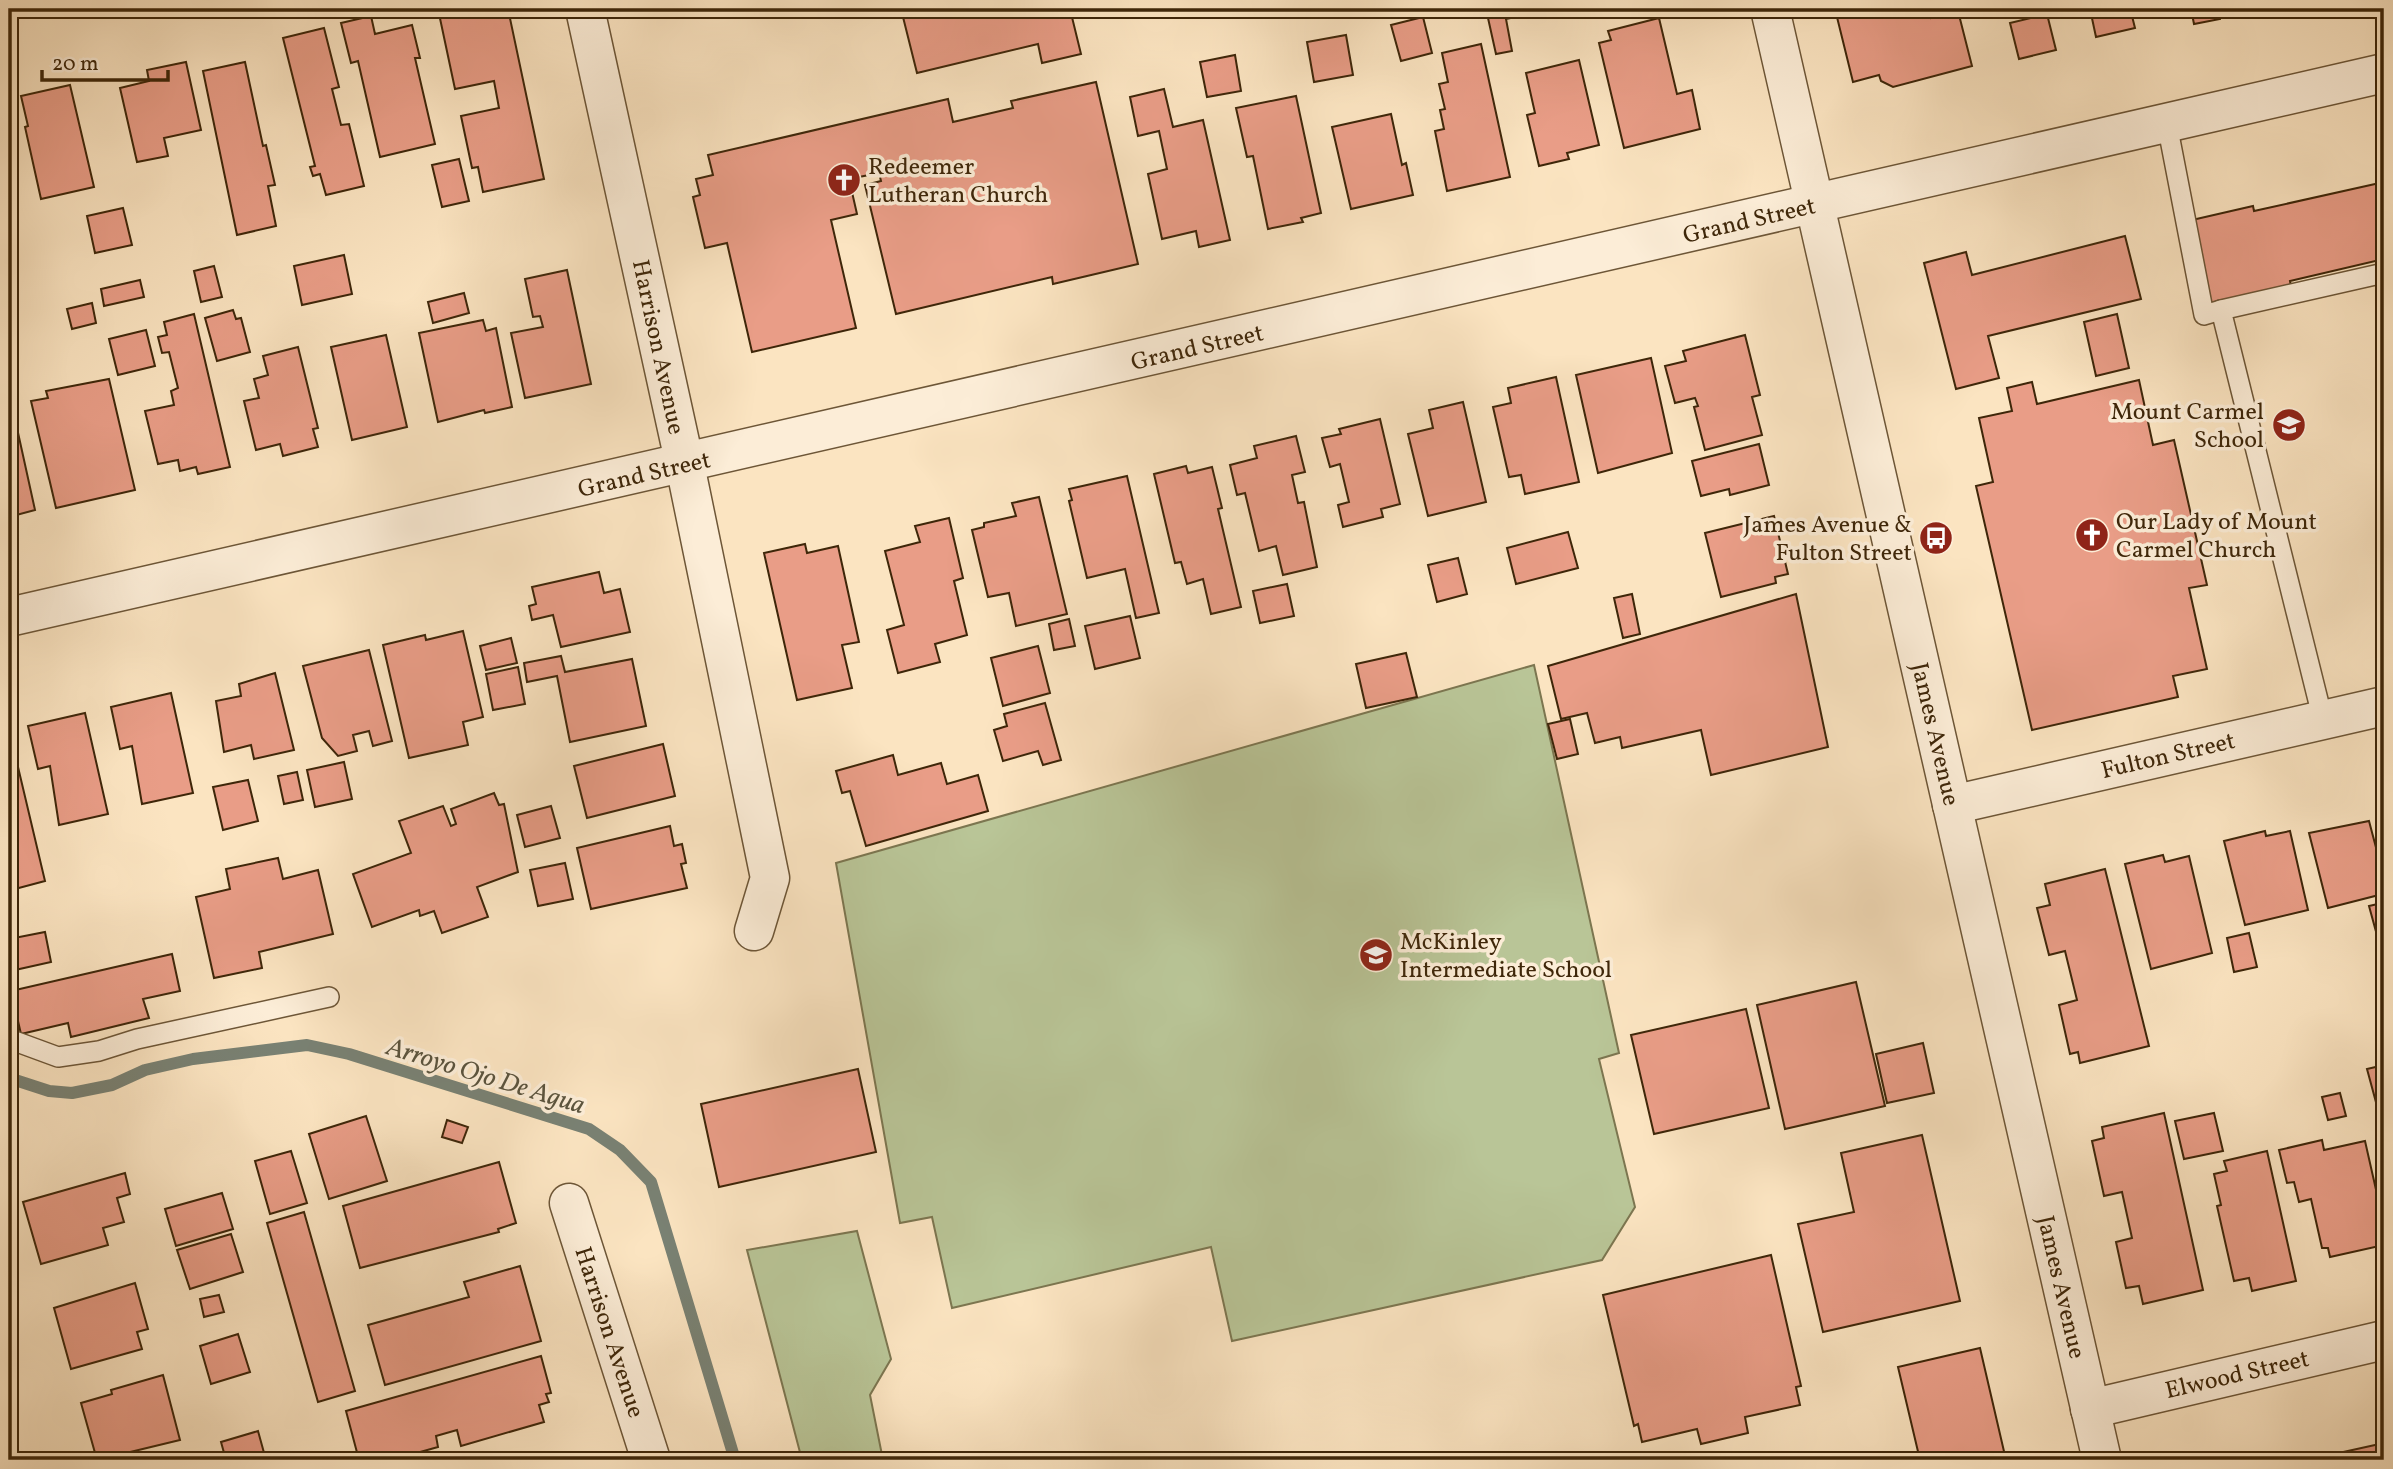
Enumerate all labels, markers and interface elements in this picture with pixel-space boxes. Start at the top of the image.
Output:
scale bar [42,38,168,82]
text: 20 m [52,50,98,79]
place label: Redeemer Lutheran Church [868,151,1048,213]
church icon: Redeemer Lutheran Church [825,161,863,199]
street label: Grand Street [1680,190,1819,254]
street label: Harrison Avenue [622,257,692,438]
street label: Grand Street [1128,317,1267,381]
place label: Mount Carmel School [2111,396,2264,458]
school or university icon: Mount Carmel School [2270,406,2308,444]
street label: Grand Street [575,444,714,508]
place label: Our Lady of Mount Carmel Church [2116,506,2317,568]
place label: James Avenue & Fulton Street [1743,509,1912,571]
church icon: Our Lady of Mount Carmel Church [2073,516,2111,554]
bus stop icon: James Avenue & Fulton Street [1917,519,1955,557]
street label: James Avenue [1901,659,1967,809]
street label: Fulton Street [2098,725,2239,789]
place label: McKinley Intermediate School [1400,926,1612,988]
school or university icon: McKinley Intermediate School [1357,936,1395,974]
water label: Arroyo Ojo De Agua [381,1029,589,1124]
street label: James Avenue [2027,1212,2093,1362]
street label: Harrison Avenue [564,1243,652,1423]
street label: Elwood Street [2162,1343,2313,1409]

